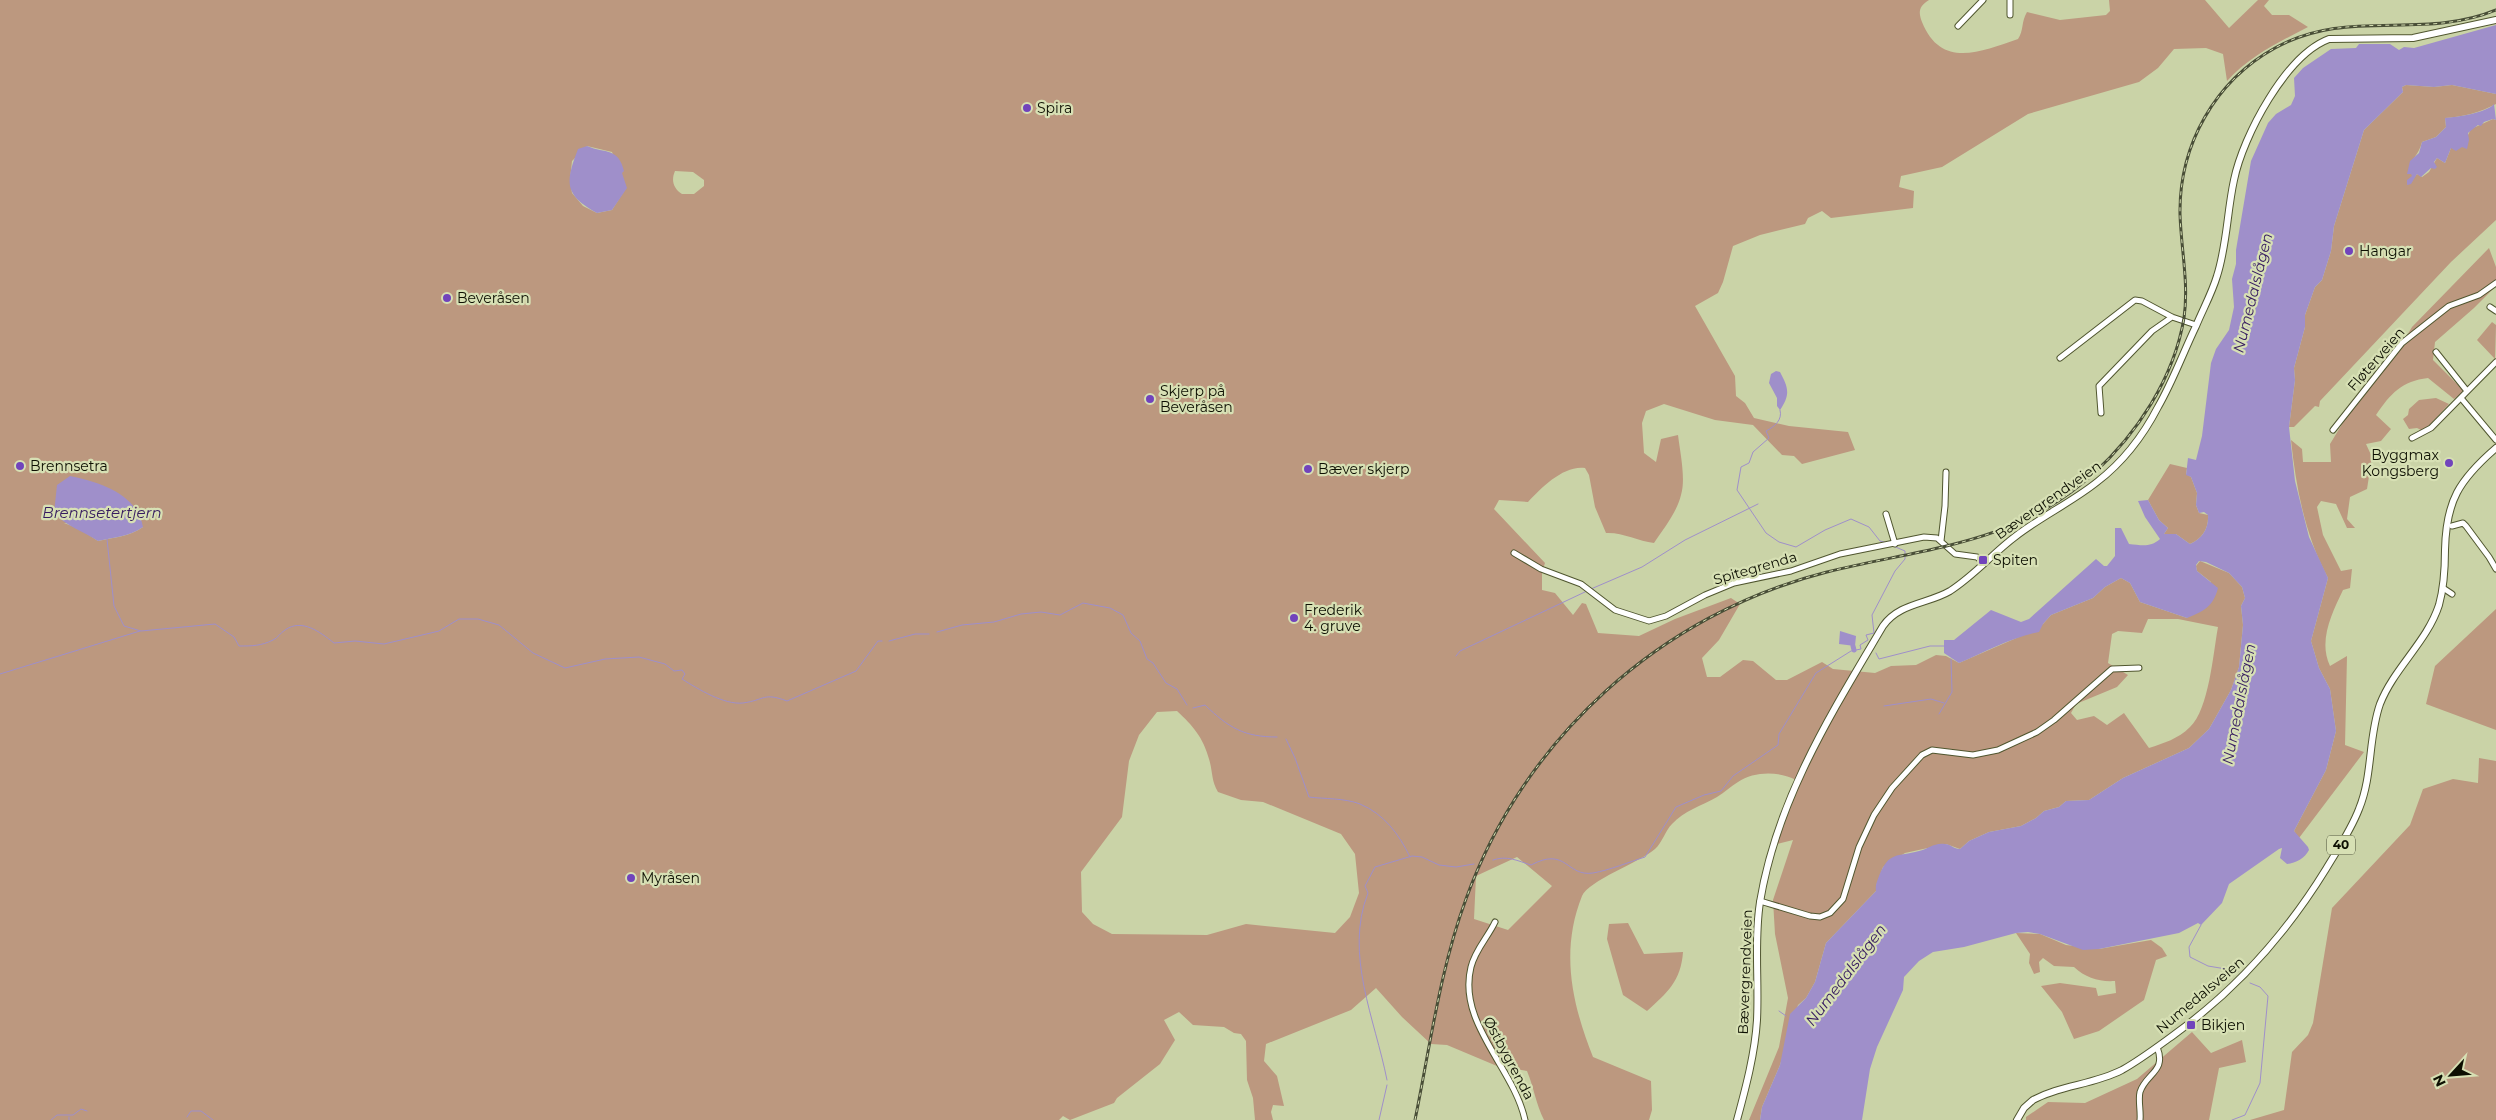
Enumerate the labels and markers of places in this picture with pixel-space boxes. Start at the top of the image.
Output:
place label: Spira [1037,99,1072,117]
marker: Spira [1021,102,1033,114]
place label: Hangar [2359,242,2412,260]
marker: Hangar [2343,245,2355,257]
place label: Beveråsen [457,289,530,307]
marker: Beveråsen [441,292,453,304]
place label: Skjerp på Beveråsen [1160,382,1233,416]
marker: Skjerp på Beveråsen [1144,393,1156,405]
place label: Byggmax Kongsberg [2362,446,2440,480]
place label: Brennsetra [30,457,108,475]
marker: Byggmax Kongsberg [2443,457,2455,469]
marker: Brennsetra [14,460,26,472]
place label: Bæver skjerp [1318,460,1410,478]
marker: Bæver skjerp [1302,463,1314,475]
place label: Spiten [1993,551,2038,569]
marker: Spiten [1977,554,1989,566]
place label: Frederik 4. gruve [1304,601,1363,635]
marker: Frederik 4. gruve [1288,612,1300,624]
place label: Myråsen [641,869,700,887]
marker: Myråsen [625,872,637,884]
place label: Bikjen [2201,1016,2245,1034]
marker: Bikjen [2185,1019,2197,1031]

